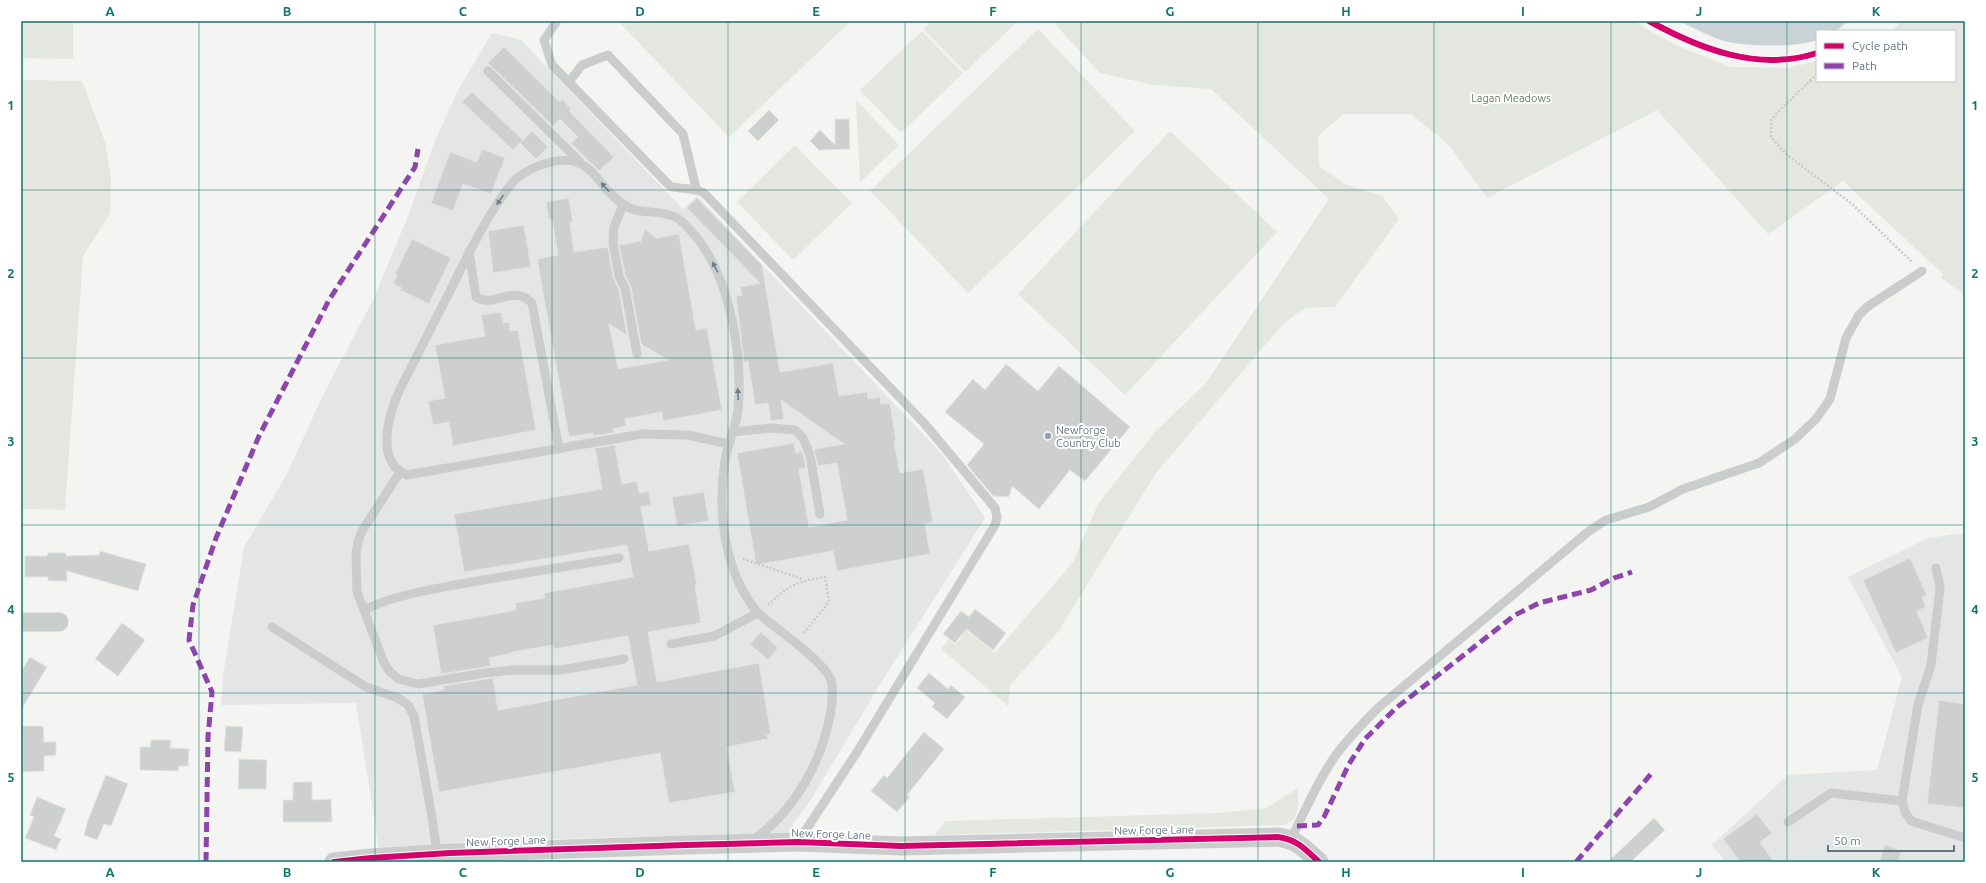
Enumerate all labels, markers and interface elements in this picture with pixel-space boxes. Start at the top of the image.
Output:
text: A [105,4,115,18]
text: B [283,4,292,18]
text: C [459,4,468,18]
text: D [635,4,645,18]
text: E [812,4,820,18]
text: F [989,4,997,18]
text: G [1166,4,1175,18]
text: H [1341,4,1351,18]
text: I [1521,4,1525,18]
text: J [1696,4,1702,18]
text: K [1872,4,1881,18]
legend [1816,30,1956,82]
text: Cycle path [1852,39,1908,52]
text: Path [1852,59,1877,72]
park label: Lagan Meadows [1471,92,1551,104]
text: 1 [7,98,15,112]
text: 1 [1971,98,1979,112]
one-way arrow [600,182,609,192]
one-way arrow [496,195,504,205]
one-way arrow [712,261,718,273]
text: 2 [7,266,15,280]
text: 2 [1971,266,1979,280]
one-way arrow [735,387,741,400]
place label: Newforge Country Club [1056,424,1121,449]
marker: Newforge Country Club [1043,431,1053,441]
text: 3 [7,434,15,448]
text: 3 [1971,434,1979,448]
text: 4 [7,602,15,616]
text: 4 [1971,602,1979,616]
text: 5 [7,770,15,784]
text: 5 [1971,770,1979,784]
street label: New Forge Lane [1114,823,1194,837]
street label: New Forge Lane [791,827,871,841]
scale bar [1828,827,1954,853]
street label: New Forge Lane [466,834,546,848]
text: 50 m [1834,834,1861,847]
text: A [105,865,115,879]
text: B [283,865,292,879]
text: C [459,865,468,879]
text: D [635,865,645,879]
text: E [812,865,820,879]
text: F [989,865,997,879]
text: G [1166,865,1175,879]
text: H [1341,865,1351,879]
text: I [1521,865,1525,879]
text: J [1696,865,1702,879]
text: K [1872,865,1881,879]

